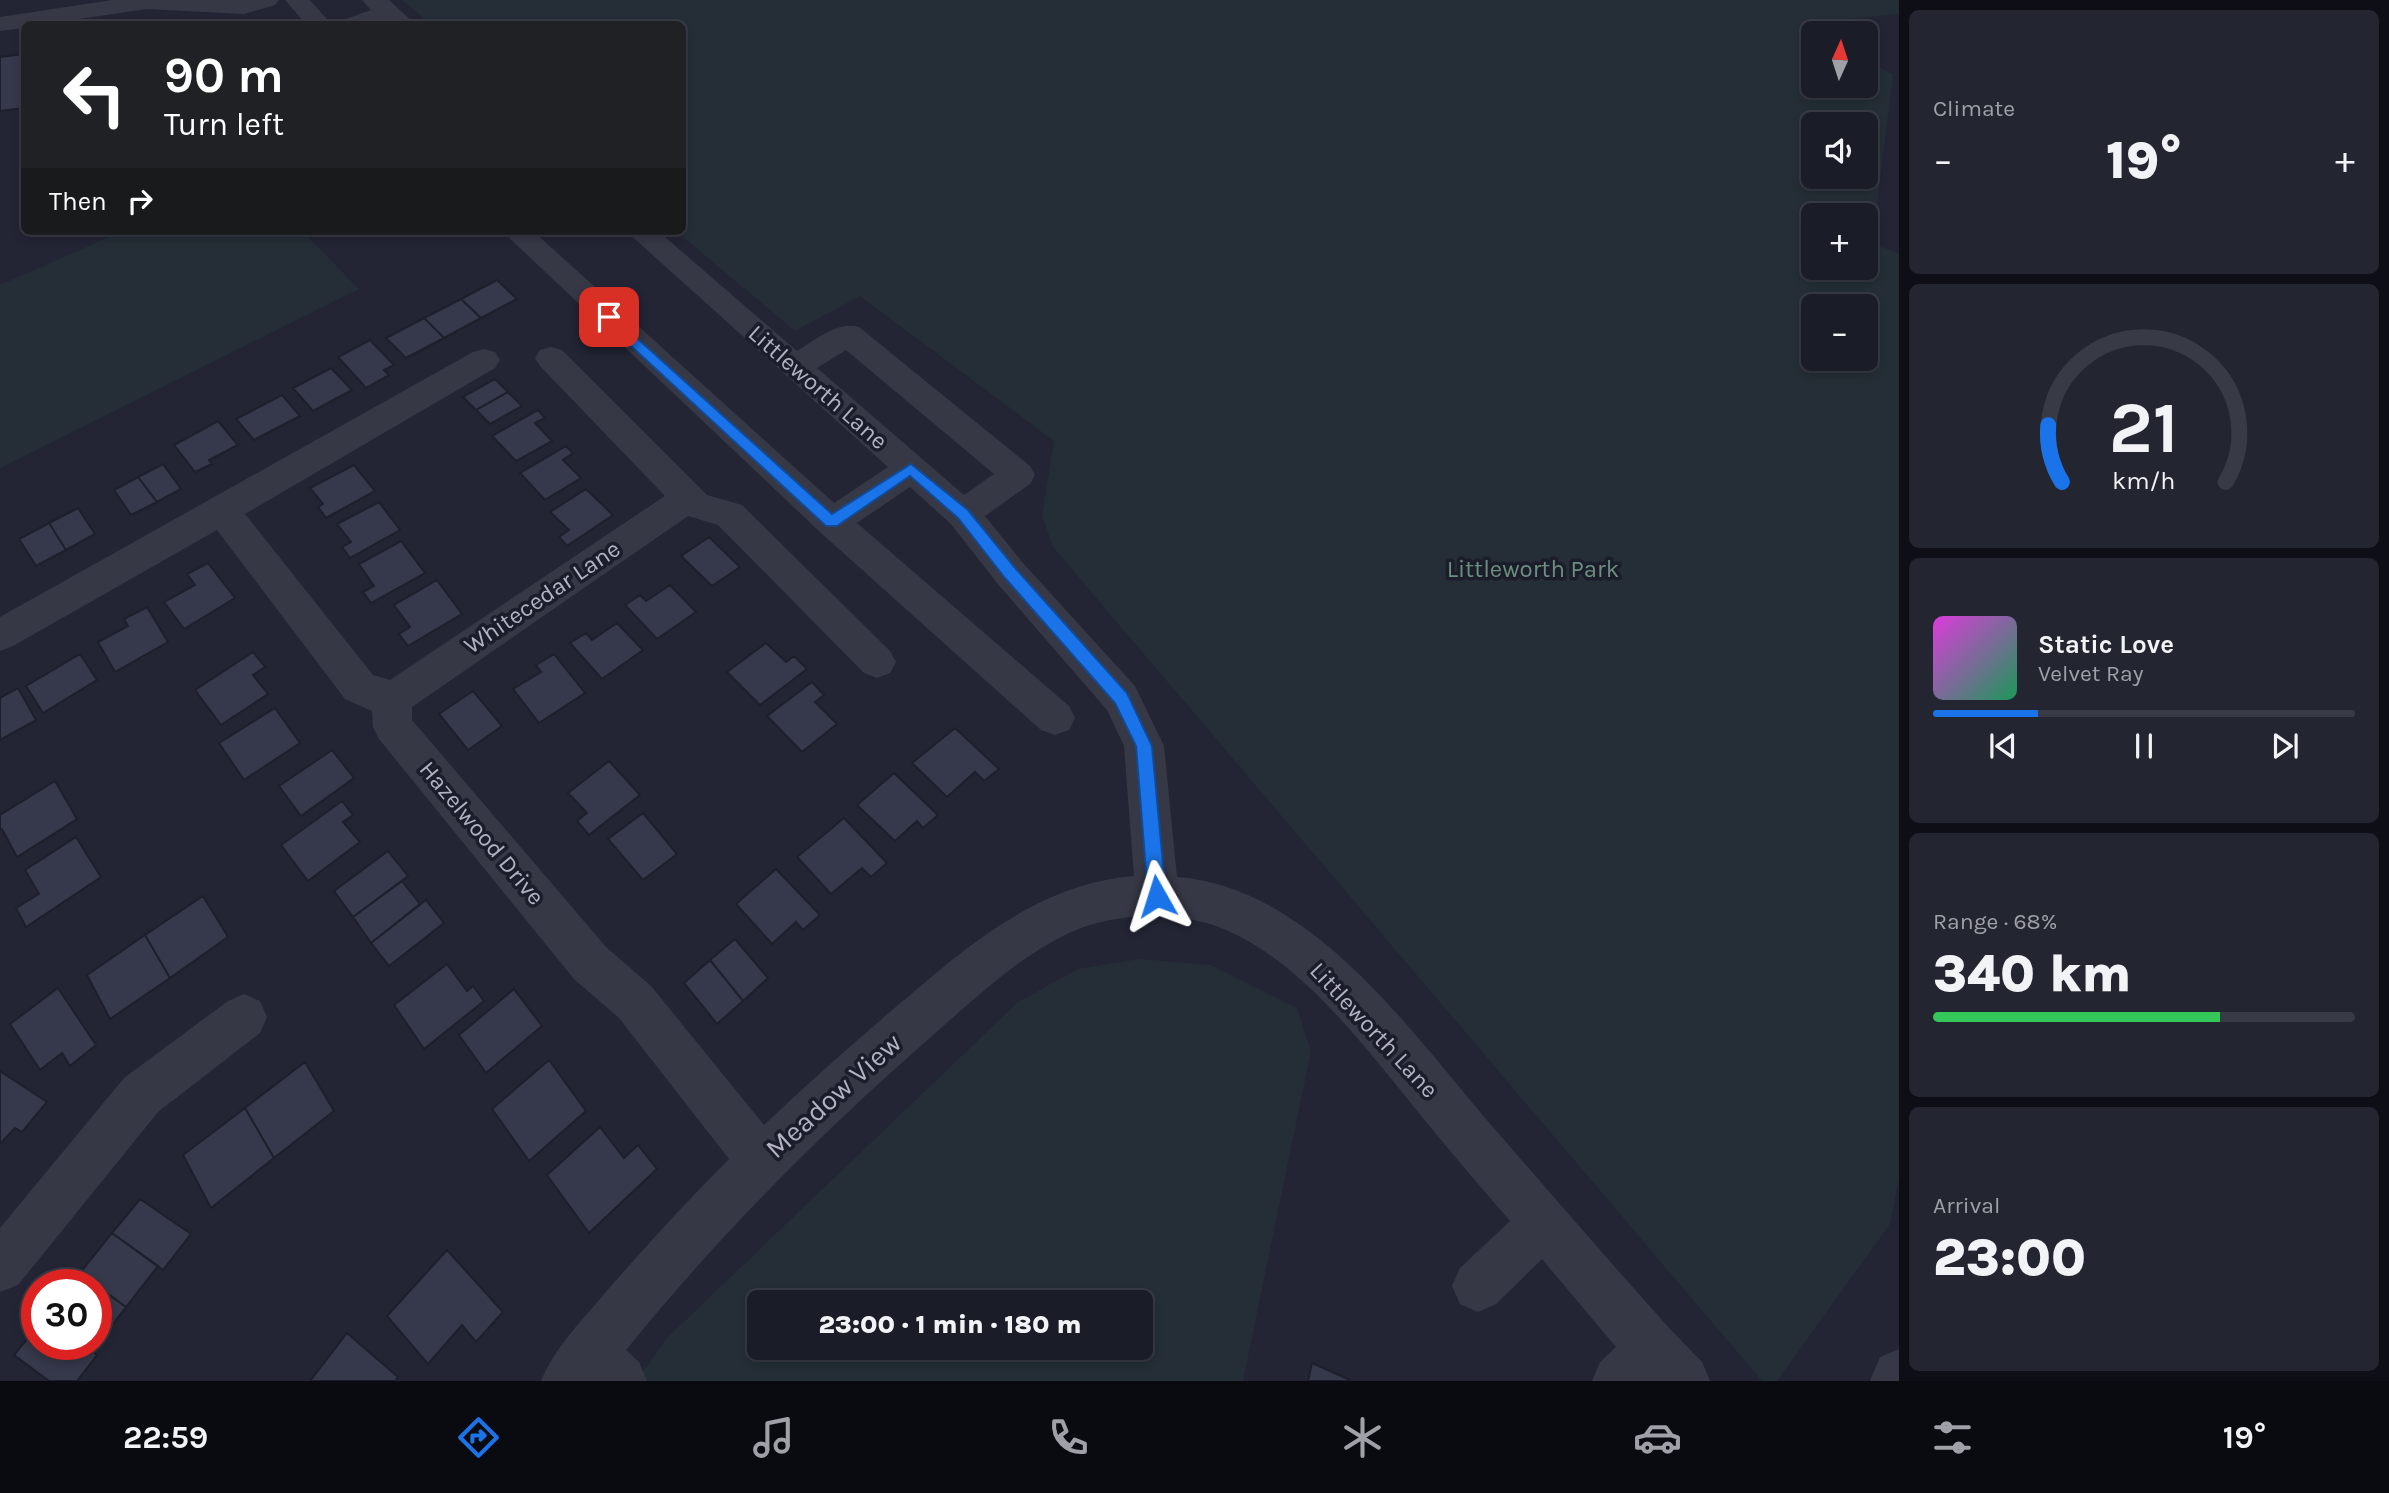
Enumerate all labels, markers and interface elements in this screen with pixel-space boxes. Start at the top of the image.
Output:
north arrow [1801,21,1878,98]
map controls [1801,21,1878,371]
text: 90 m [164,47,284,104]
icon: left [49,49,140,140]
text: Climate [1933,95,2015,122]
text: Turn left [164,106,284,143]
button: sound [1801,112,1878,189]
text: 19° [2106,130,2182,191]
text: − [1933,138,1953,183]
text: + [2335,138,2355,183]
icon: right [121,182,159,220]
text: Then [49,186,107,217]
button: + [1801,203,1878,280]
pin [579,287,639,347]
button: − [1801,294,1878,371]
icon: arrive [590,298,628,336]
street label: Littleworth Lane [743,319,893,455]
text: 21 [2109,386,2179,471]
text: km/h [2112,466,2176,495]
street label: Whitecedar Lane [459,534,625,660]
park label: Littleworth Park [1447,555,1619,583]
text: Static Love [2038,629,2174,660]
text: Velvet Ray [2038,660,2143,687]
icon: previous [1984,727,2022,765]
icon: pause [2125,727,2163,765]
icon: next [2266,727,2304,765]
street label: Hazelwood Drive [414,755,550,911]
position arrow [1120,859,1194,933]
text: Range · 68% [1933,908,2057,935]
text: 340 km [1933,943,2131,1004]
street label: Littleworth Lane [1304,956,1444,1104]
street label: Meadow View [759,1026,908,1165]
text: Arrival [1933,1192,2000,1219]
text: 23:00 [1933,1227,2086,1288]
speed limit sign: 30 [21,1269,112,1360]
text: 23:00 · 1 min · 180 m [818,1309,1082,1340]
icon: directions [454,1413,503,1462]
icon: music [749,1413,798,1462]
icon: phone [1044,1413,1093,1462]
icon: climate [1338,1413,1387,1462]
icon: car [1633,1413,1682,1462]
icon: filters [1928,1413,1977,1462]
text: 22:59 [123,1419,208,1456]
text: 19° [2223,1419,2266,1456]

